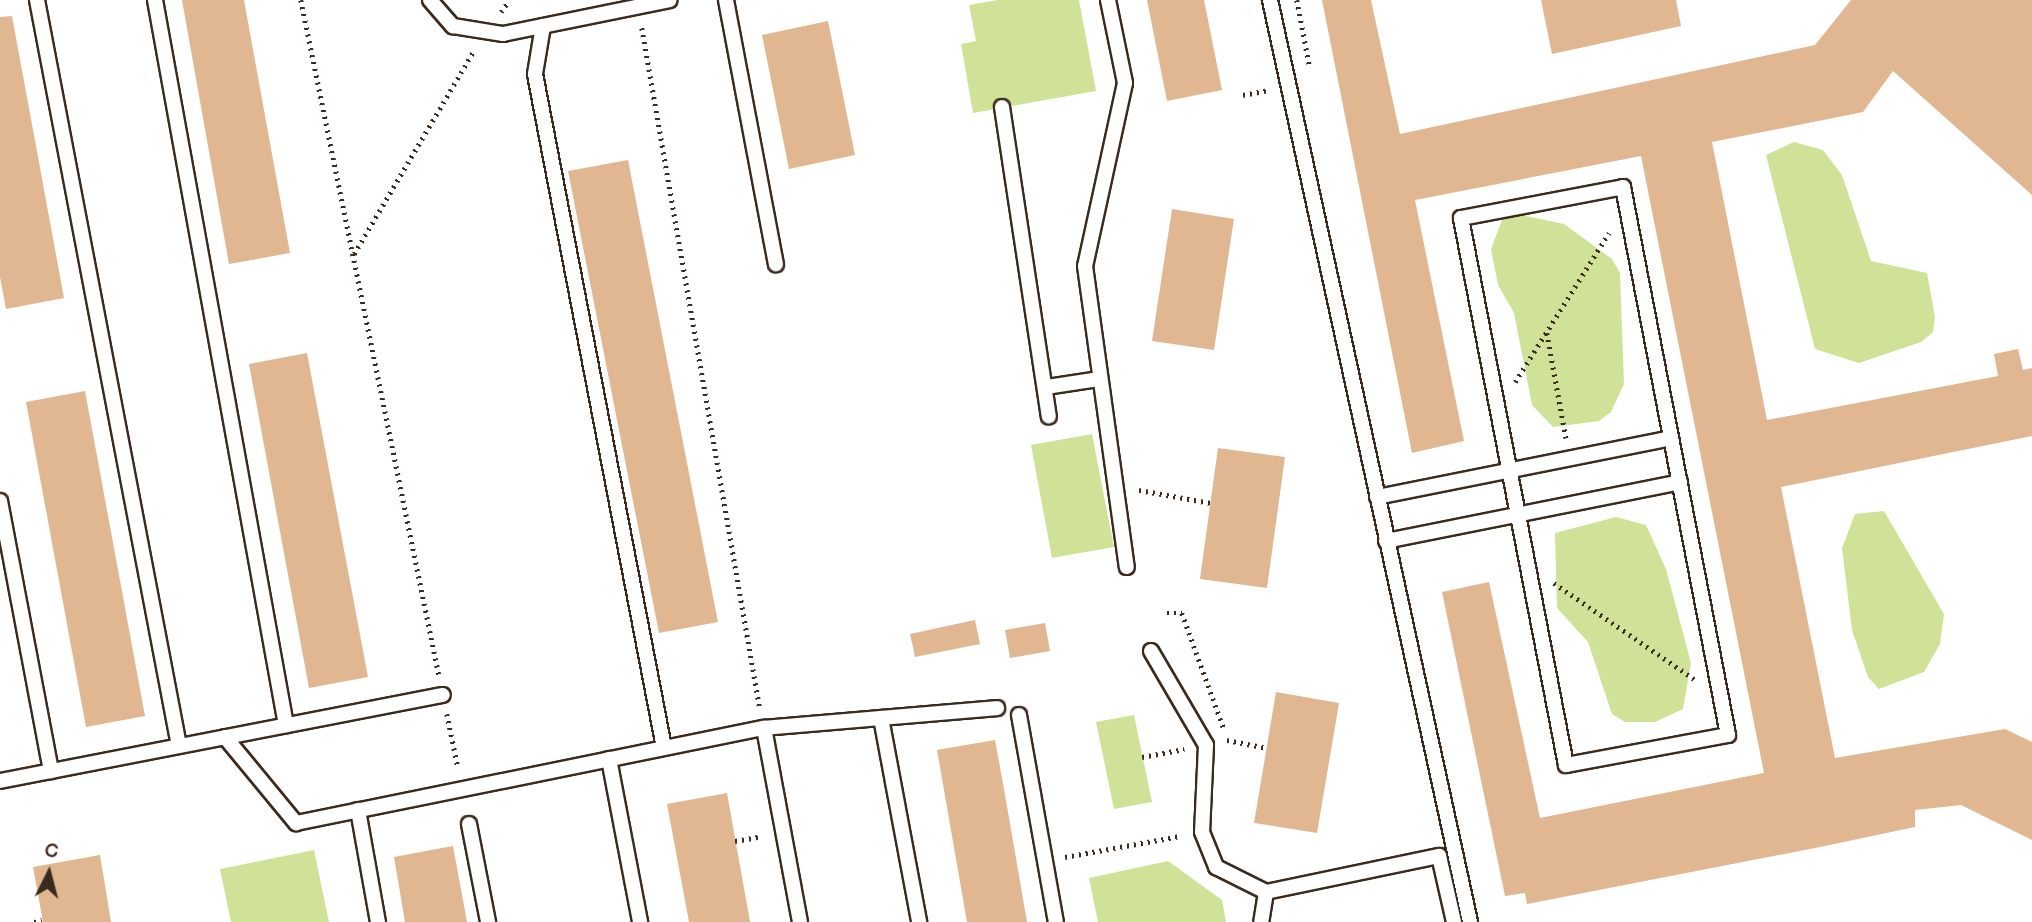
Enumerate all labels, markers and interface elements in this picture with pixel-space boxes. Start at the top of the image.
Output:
north arrow [14,838,84,908]
text: С [43,839,59,864]

